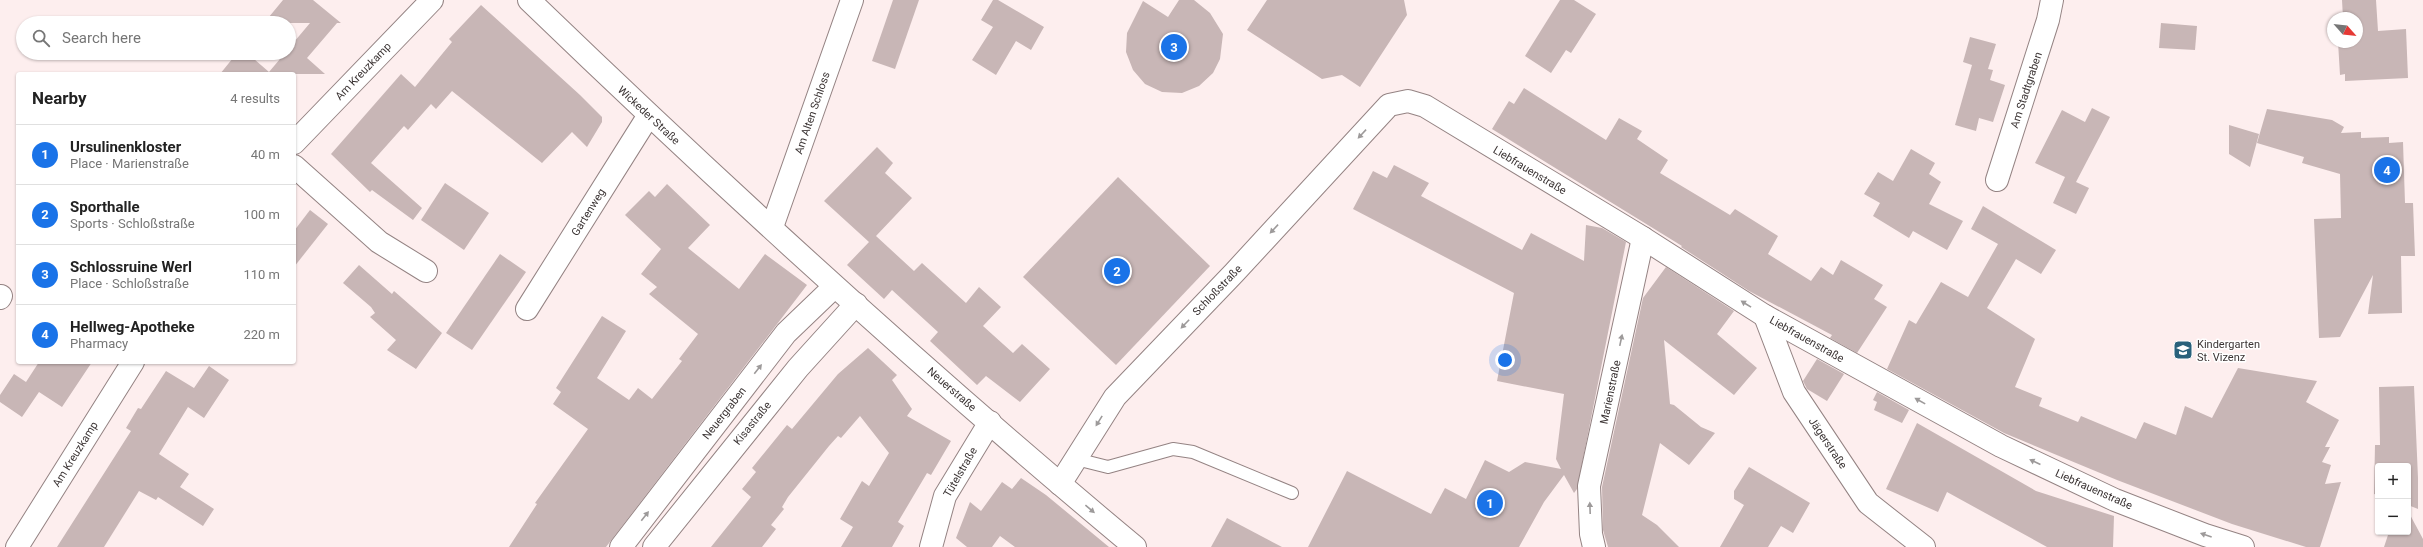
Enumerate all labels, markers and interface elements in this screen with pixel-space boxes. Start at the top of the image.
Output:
north arrow [2327,12,2363,48]
search box [16,16,296,60]
icon: search [30,27,52,49]
text: Search here [62,29,141,47]
pin: 3 [1161,32,1187,62]
street label: Am Kreuzkamp [333,40,394,103]
street label: Am Stadtgraben [2008,50,2045,130]
street label: Am Alten Schloss [792,70,833,156]
street label: Wickeder Straße [615,83,682,148]
text: Nearby [32,88,87,108]
text: 4 results [230,91,280,106]
one-way arrow [1357,129,1367,139]
text: Ursulinenkloster [70,138,181,156]
street label: Liebfrauenstraße [1491,143,1569,197]
text: 1 [41,147,49,162]
text: 40 m [251,147,280,162]
pin: 4 [2374,155,2400,185]
text: Place · Marienstraße [70,156,189,171]
street label: Gartenweg [569,186,608,238]
text: Sporthalle [70,198,140,216]
text: 2 [41,207,49,222]
text: 100 m [243,207,280,222]
text: Sports · Schloßstraße [70,216,195,231]
one-way arrow [1270,225,1279,234]
pin: 2 [1104,256,1130,286]
text: Schlossruine Werl [70,258,192,276]
street label: Schloßstraße [1190,262,1245,318]
text: 3 [41,267,49,282]
text: 110 m [243,267,280,282]
text: Place · Schloßstraße [70,276,189,291]
one-way arrow [1740,300,1752,307]
street label: Liebfrauenstraße [1767,314,1846,365]
text: Hellweg-Apotheke [70,318,195,336]
one-way arrow [1180,319,1190,329]
text: 4 [41,327,49,342]
text: 220 m [243,327,280,342]
one-way arrow [1619,334,1625,346]
text: Pharmacy [70,336,128,351]
place label: Kindergarten St. Vizenz [2197,338,2260,364]
school or university icon: Kindergarten St. Vizenz [2172,339,2194,361]
your location [1495,350,1515,370]
street label: Marienstraße [1597,359,1624,425]
one-way arrow [754,363,763,374]
street label: Neuerstraße [925,365,979,414]
street label: Neuergraben [700,384,749,442]
one-way arrow [1914,398,1926,405]
street label: Kisastraße [731,399,774,448]
one-way arrow [1096,415,1103,427]
street label: Jägerstraße [1806,415,1850,471]
street label: Am Kreuzkamp [50,419,101,489]
street label: Tütelstraße [941,445,980,499]
one-way arrow [2029,459,2041,465]
map controls [2375,463,2411,535]
button: + [2375,463,2411,499]
street label: Liebfrauenstraße [2053,467,2135,512]
pin: 1 [1477,488,1503,518]
button: − [2375,499,2411,535]
one-way arrow [1587,501,1593,514]
one-way arrow [1084,505,1095,514]
one-way arrow [641,511,649,522]
one-way arrow [2200,532,2212,538]

